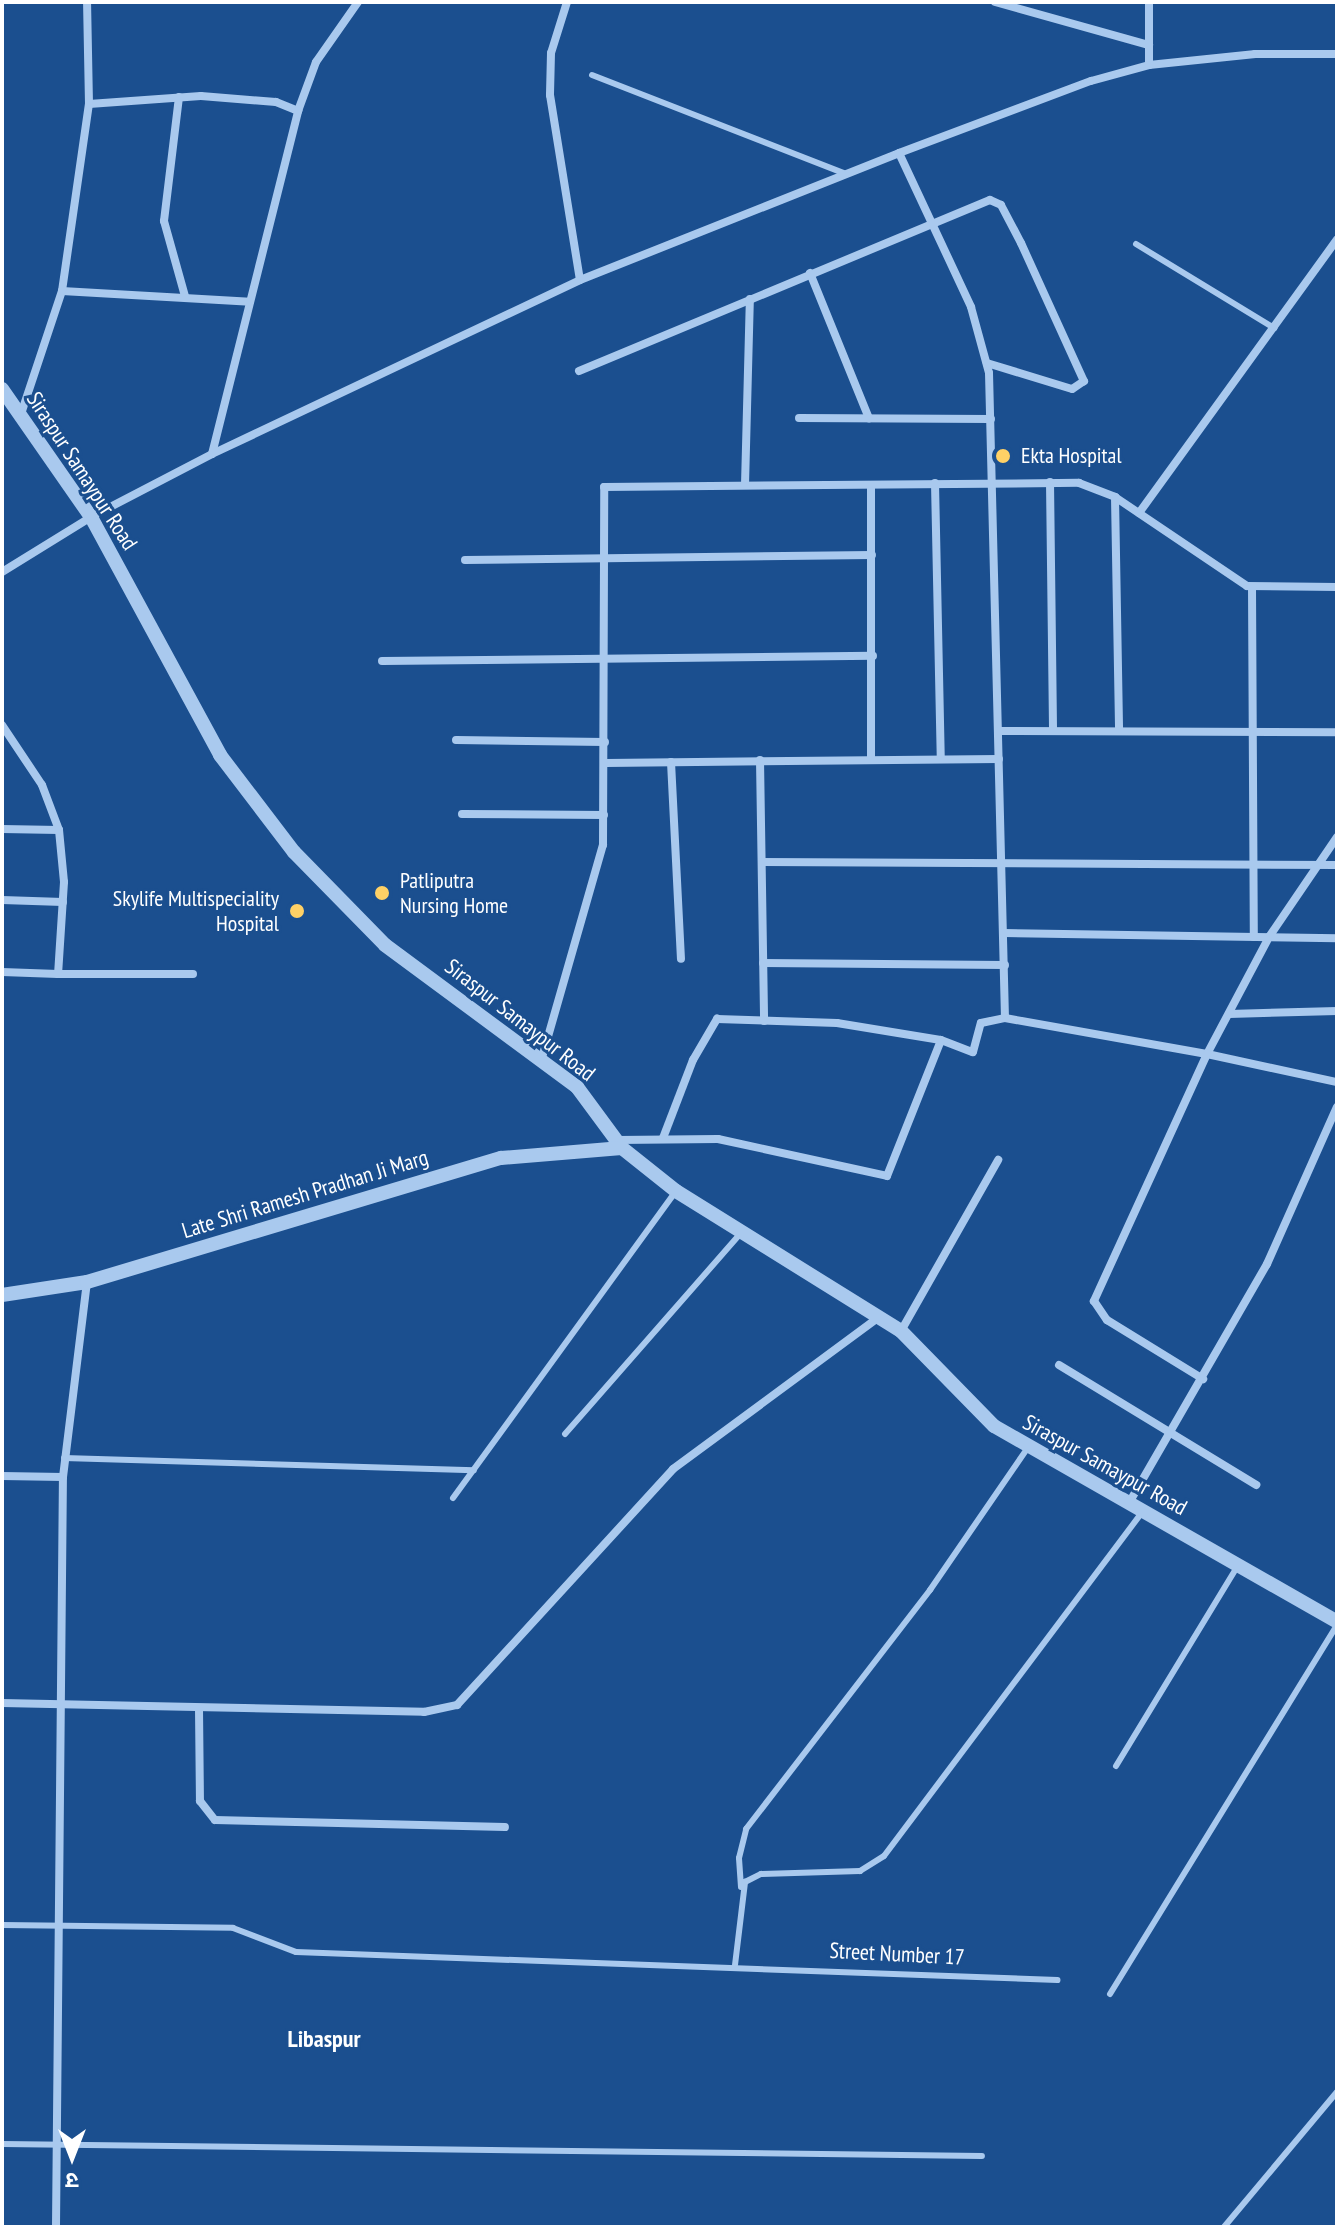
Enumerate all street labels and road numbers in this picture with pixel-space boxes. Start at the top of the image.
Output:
street label: Siraspur Samaypur Road [21,387,143,555]
street label: Siraspur Samaypur Road [440,953,600,1087]
street label: Late Shri Ramesh Pradhan Ji Marg [179,1144,431,1244]
street label: Siraspur Samaypur Road [1018,1409,1192,1521]
street label: Street Number 17 [829,1937,965,1971]

